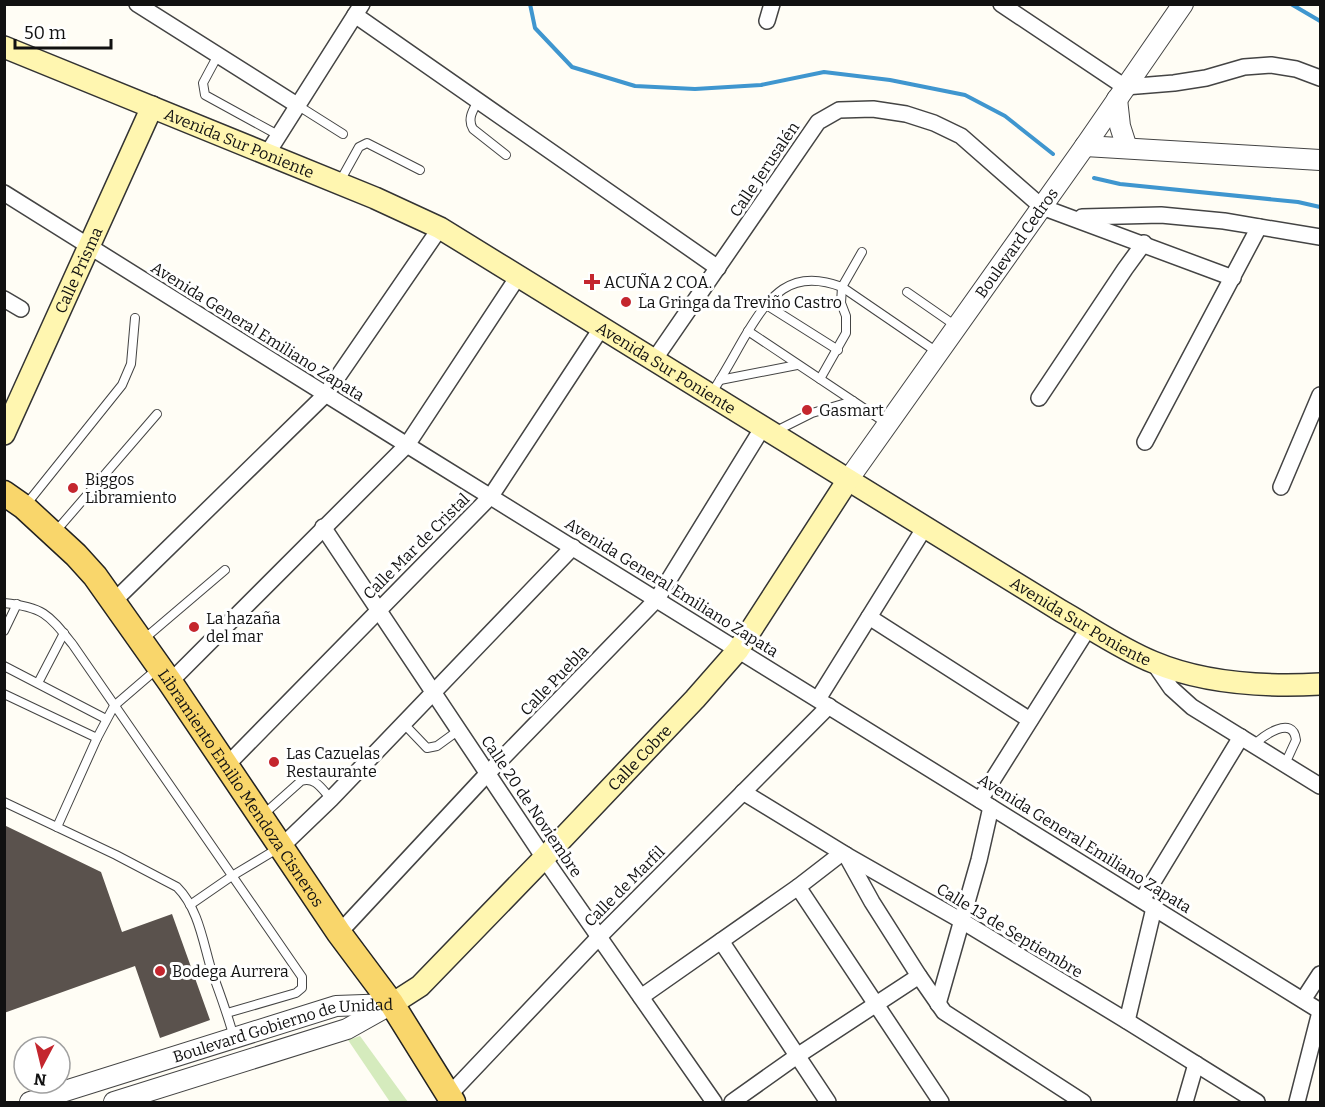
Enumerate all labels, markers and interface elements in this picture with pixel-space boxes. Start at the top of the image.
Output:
scale bar [15,12,111,50]
text: 50 m [24,22,66,44]
street label: Avenida Sur Poniente [161,104,317,182]
street label: Calle Jerusalén [726,118,803,220]
street label: Boulevard Cedros [971,184,1062,302]
street label: Calle Prisma [51,224,107,316]
street label: Avenida General Emiliano Zapata [148,258,368,405]
place label: ACUÑA 2 COA. [604,272,712,292]
marker: ACUÑA 2 COA. [585,275,599,289]
place label: La Gringa da Treviño Castro [638,293,842,312]
marker: La Gringa da Treviño Castro [619,295,633,309]
street label: Avenida Sur Poniente [593,318,739,418]
place label: Gasmart [819,401,884,420]
marker: Gasmart [800,403,814,417]
place label: Biggos Libramiento [85,470,177,507]
marker: Biggos Libramiento [66,481,80,495]
street label: Calle Mar de Cristal [359,489,474,603]
street label: Avenida General Emiliano Zapata [562,514,782,661]
street label: Avenida Sur Poniente [1007,573,1154,670]
place label: La hazaña del mar [206,609,281,646]
marker: La hazaña del mar [187,620,201,634]
street label: Calle Puebla [516,641,593,719]
street label: Libramiento Emilio Mendoza Cisneros [154,666,328,911]
street label: Calle Cobre [604,721,675,795]
street label: Calle 20 de Noviembre [477,732,586,881]
place label: Las Cazuelas Restaurante [286,744,380,781]
marker: Las Cazuelas Restaurante [267,755,281,769]
street label: Avenida General Emiliano Zapata [975,770,1195,917]
street label: Calle de Marfil [580,842,669,931]
street label: Calle 13 de Septiembre [933,879,1086,982]
place label: Bodega Aurrera [172,962,289,981]
marker: Bodega Aurrera [153,964,167,978]
street label: Boulevard Gobierno de Unidad [171,995,394,1067]
north arrow [12,1035,72,1095]
text: N [33,1069,48,1090]

